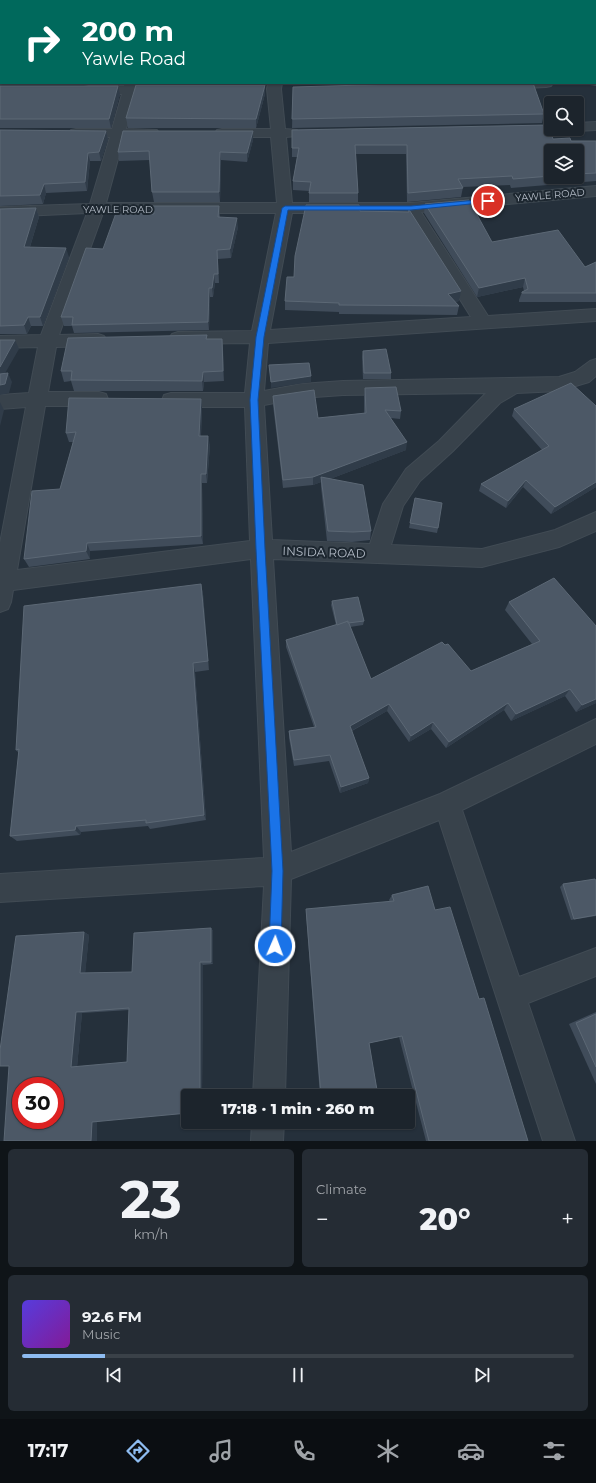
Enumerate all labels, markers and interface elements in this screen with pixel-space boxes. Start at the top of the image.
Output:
text: 200 m [82,14,174,48]
icon: right [16,16,68,68]
text: Yawle Road [82,48,186,70]
map controls [544,96,584,184]
button: search [544,96,584,136]
button: layers [544,144,584,184]
pin [471,184,505,218]
street label: YAWLE ROAD [515,185,585,205]
icon: arrive [477,190,499,212]
street label: YAWLE ROAD [83,203,153,216]
street label: INSIDA ROAD [282,543,366,561]
position arrow [254,925,296,967]
speed limit sign: 30 [12,1077,64,1129]
text: 17:18 · 1 min · 260 m [221,1099,375,1118]
text: 23 [120,1168,182,1231]
text: Climate [316,1181,367,1197]
text: 20° [419,1201,471,1238]
text: − [316,1206,329,1233]
text: + [561,1206,574,1233]
text: km/h [134,1226,168,1242]
text: 92.6 FM [82,1307,142,1326]
text: Music [82,1326,120,1342]
icon: previous [103,1364,125,1386]
icon: pause [287,1364,309,1386]
icon: next [471,1364,493,1386]
icon: directions [124,1437,152,1465]
icon: music [207,1437,235,1465]
icon: phone [290,1437,318,1465]
icon: climate [374,1437,402,1465]
icon: car [457,1437,485,1465]
icon: filters [540,1437,568,1465]
text: 17:17 [28,1440,68,1462]

